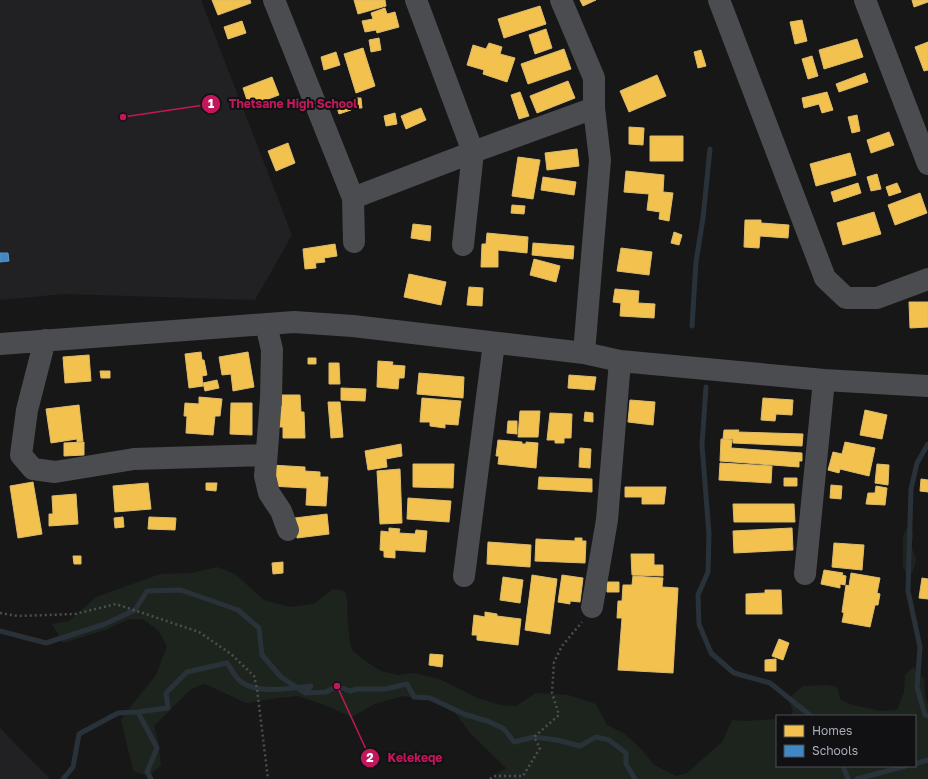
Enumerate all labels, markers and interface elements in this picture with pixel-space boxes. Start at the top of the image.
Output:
callout: Thetsane High School [201,92,366,116]
text: 1 [208,96,214,111]
text: Thetsane High School [229,96,357,111]
legend [776,715,916,767]
text: Homes [812,723,852,738]
text: Schools [812,743,858,758]
callout: Kelekeqe [360,746,451,770]
text: 2 [366,750,374,765]
text: Kelekeqe [388,750,442,765]

